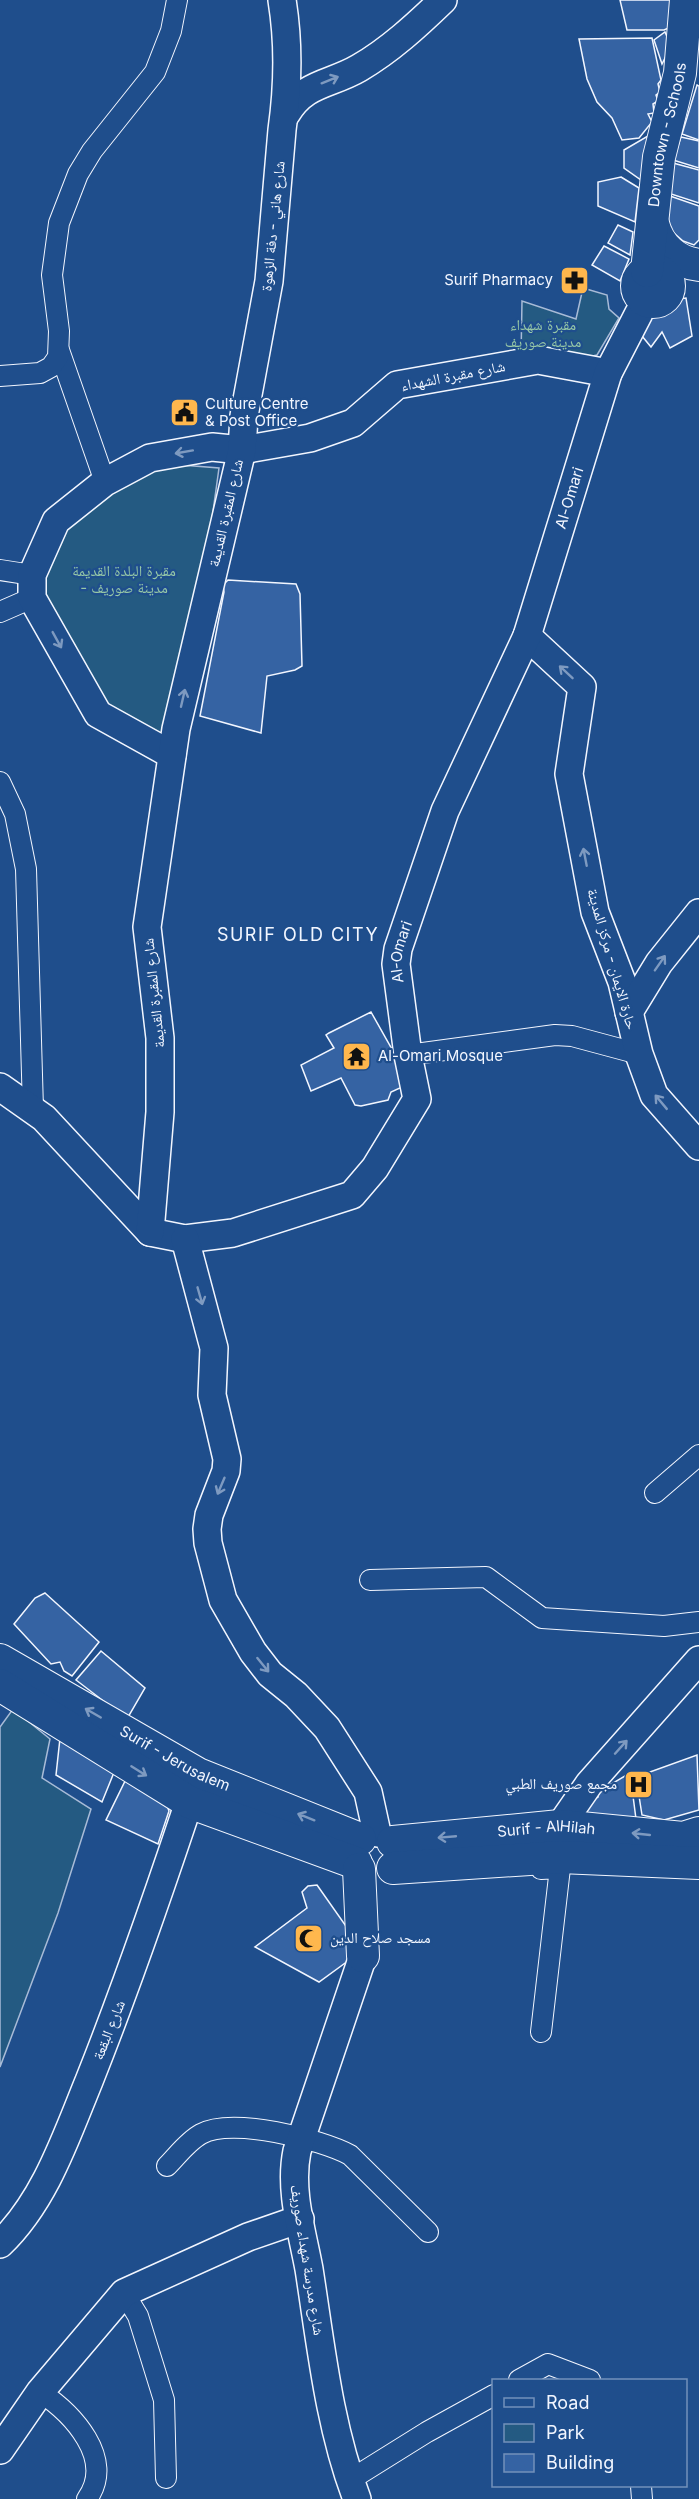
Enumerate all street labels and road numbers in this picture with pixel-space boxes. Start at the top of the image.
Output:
street label: Downtown - Schools [644,62,690,208]
street label: شارع هاني - دفة الزهوة [256,160,292,292]
street label: شارع مقبرة الشهداء [399,356,507,396]
street label: شارع المقبرة القديمة [204,457,248,569]
street label: Al-Omari [551,465,587,531]
street label: حارة الايمان - مركز المدينة [582,886,642,1032]
street label: Al-Omari [386,918,416,984]
street label: شارع المقبرة القديمة [138,937,170,1049]
street label: Surif - Jerusalem [117,1721,233,1795]
street label: Surif - AlHilah [496,1816,596,1841]
street label: شارع البقعة [88,1997,130,2063]
street label: شارع مدرسة شهداء صوريف [285,2183,329,2337]

